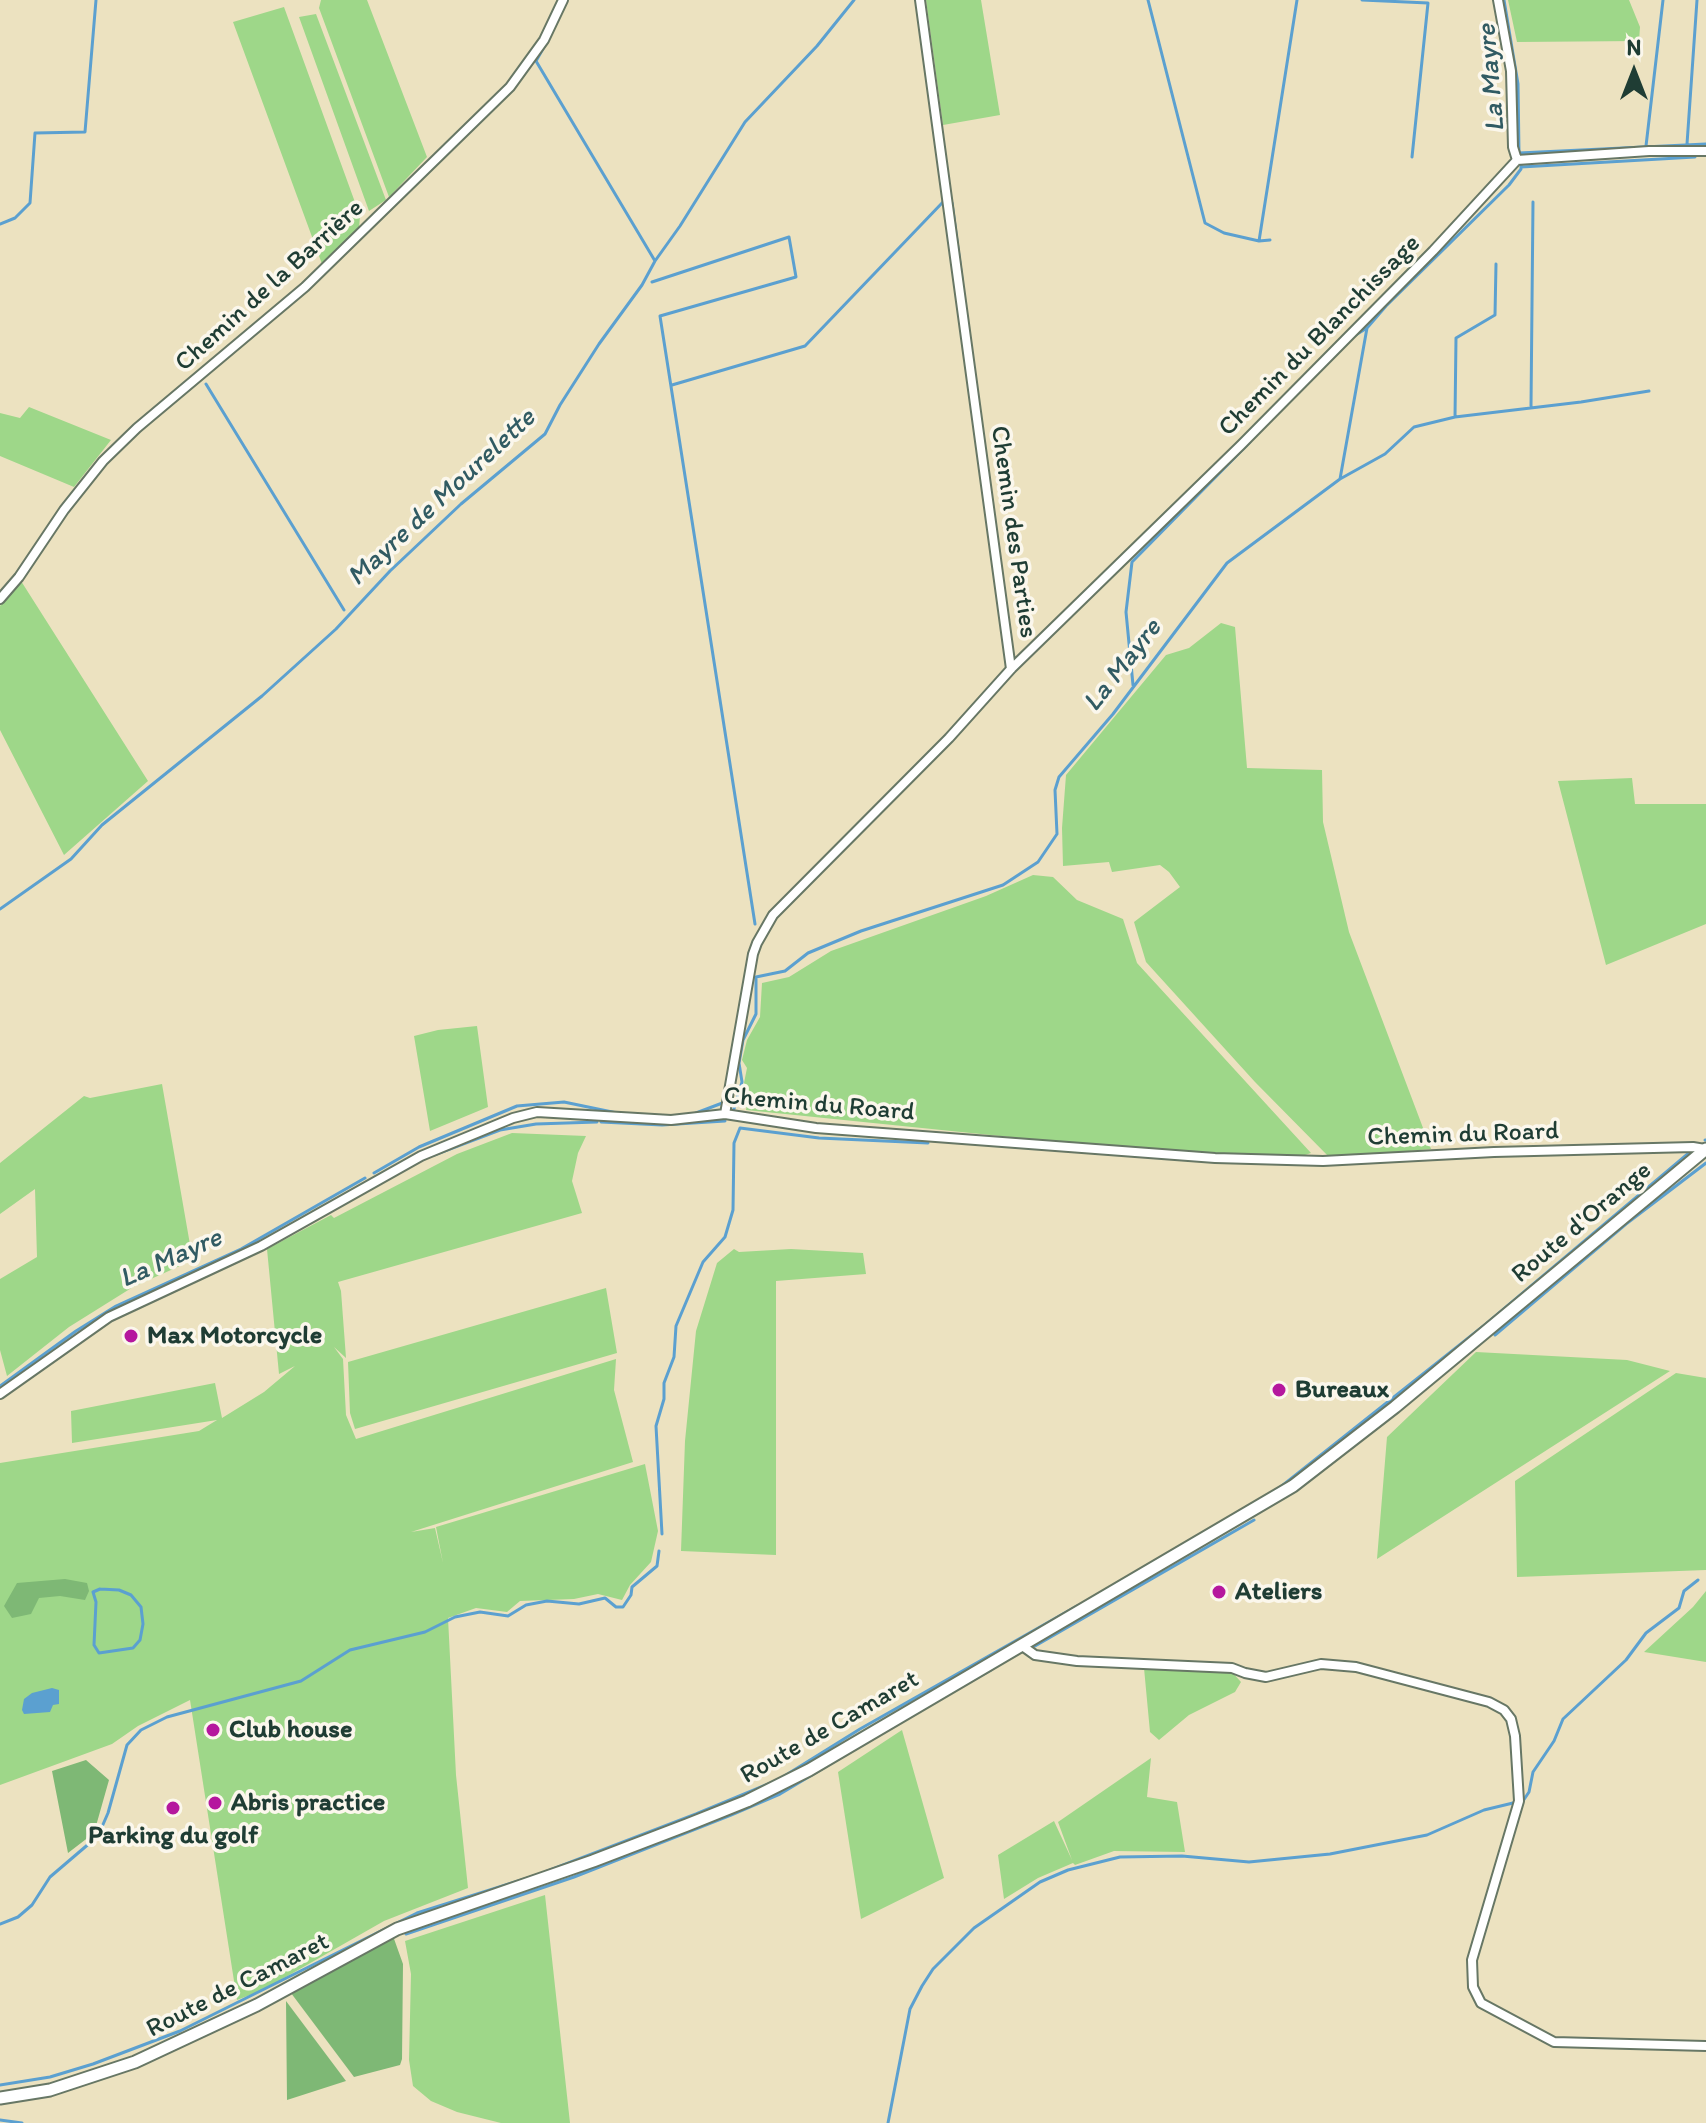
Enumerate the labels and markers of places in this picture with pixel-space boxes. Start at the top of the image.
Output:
place label: Max Motorcycle [147,1320,322,1352]
marker: Max Motorcycle [122,1327,140,1345]
place label: Bureaux [1295,1374,1389,1406]
marker: Bureaux [1270,1381,1288,1399]
place label: Ateliers [1235,1576,1322,1608]
marker: Ateliers [1210,1583,1228,1601]
place label: Club house [229,1714,352,1746]
marker: Club house [204,1721,222,1739]
place label: Abris practice [231,1787,385,1819]
marker: Abris practice [206,1794,224,1812]
marker: Parking du golf [164,1799,182,1817]
place label: Parking du golf [88,1820,258,1852]

